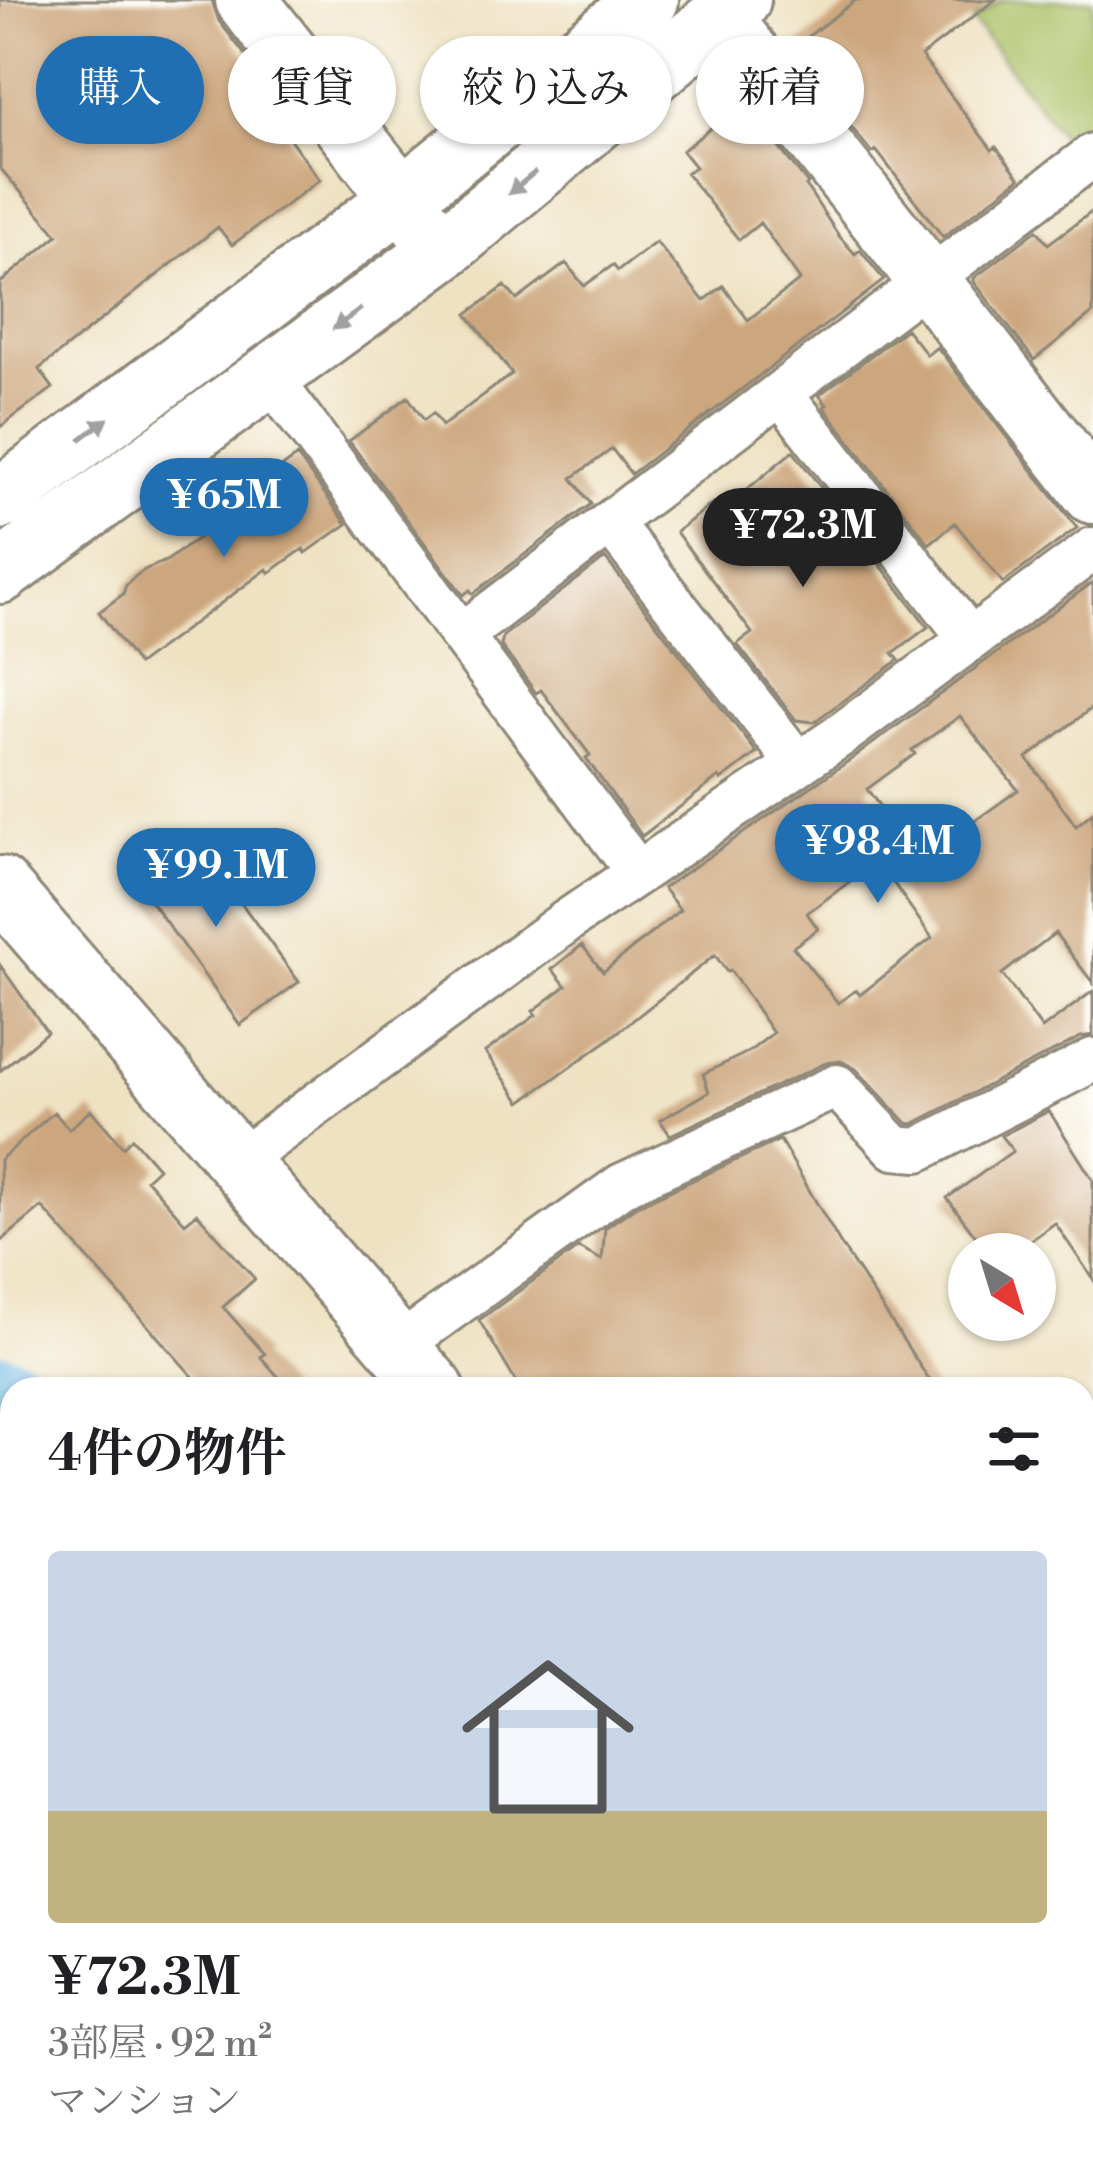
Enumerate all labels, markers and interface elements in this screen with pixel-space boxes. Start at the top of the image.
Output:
chip: 購入 [36,36,204,144]
chip: 賃貸 [228,36,396,144]
chip: 絞り込み [420,36,672,144]
chip: 新着 [696,36,864,144]
one-way arrow [507,169,537,195]
one-way arrow [331,307,363,330]
one-way arrow [78,417,110,441]
pin: ¥65M [153,458,295,560]
text: ¥65M [167,472,281,521]
pin: ¥72.3M [705,488,901,590]
text: ¥72.3M [730,502,876,551]
pin: ¥98.4M [780,804,976,906]
text: ¥98.4M [802,818,954,867]
pin: ¥99.1M [118,828,314,930]
text: ¥99.1M [144,842,288,891]
north arrow [948,1233,1056,1341]
map controls [948,1233,1056,1341]
icon: filters [981,1416,1047,1482]
text: 4件の物件 [48,1423,286,1487]
icon: home [440,1629,656,1845]
text: ¥72.3M [48,1947,240,2011]
text: 3部屋 · 92 m² [48,2020,272,2069]
text: マンション [48,2078,241,2127]

